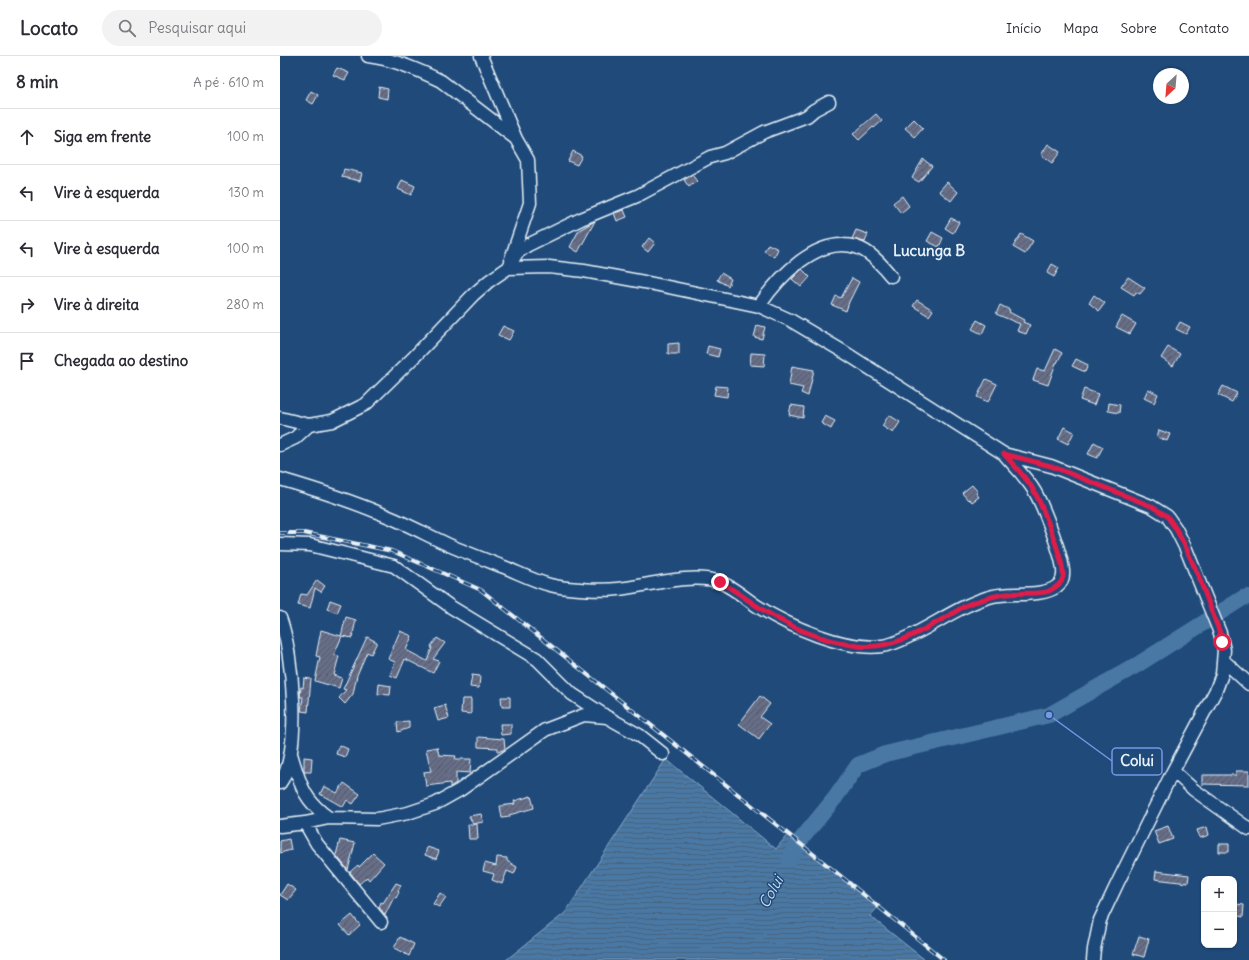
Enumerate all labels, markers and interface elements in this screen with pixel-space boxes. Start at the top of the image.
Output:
search box [102,10,382,46]
text: Locato [20,16,78,40]
icon: search [116,17,138,39]
text: Pesquisar aqui [148,18,246,37]
text: Início [1006,19,1041,37]
text: Mapa [1063,19,1099,37]
text: Sobre [1121,19,1157,37]
text: Contato [1179,19,1229,37]
north arrow [1153,68,1189,104]
text: 8 min [16,71,58,93]
text: A pé · 610 m [193,74,264,91]
icon: ahead [16,126,38,148]
text: Siga em frente [54,127,151,146]
text: 100 m [227,128,264,145]
icon: left [16,182,38,204]
text: Vire à esquerda [54,183,160,202]
text: 130 m [228,184,264,201]
icon: left [16,238,38,260]
text: Vire à esquerda [54,239,160,258]
text: 100 m [227,240,264,257]
district label: Lucunga B [893,241,965,261]
icon: right [16,294,38,316]
text: Vire à direita [54,295,139,314]
text: 280 m [226,296,264,313]
icon: arrive [16,350,38,372]
text: Chegada ao destino [54,351,188,370]
route end [711,573,729,591]
route start [1213,633,1231,651]
callout: Colui [1112,748,1162,775]
text: Colui [1120,751,1154,770]
water label: Colui [754,871,788,911]
map controls [1201,876,1237,948]
button: + [1201,876,1237,912]
button: − [1201,912,1237,948]

